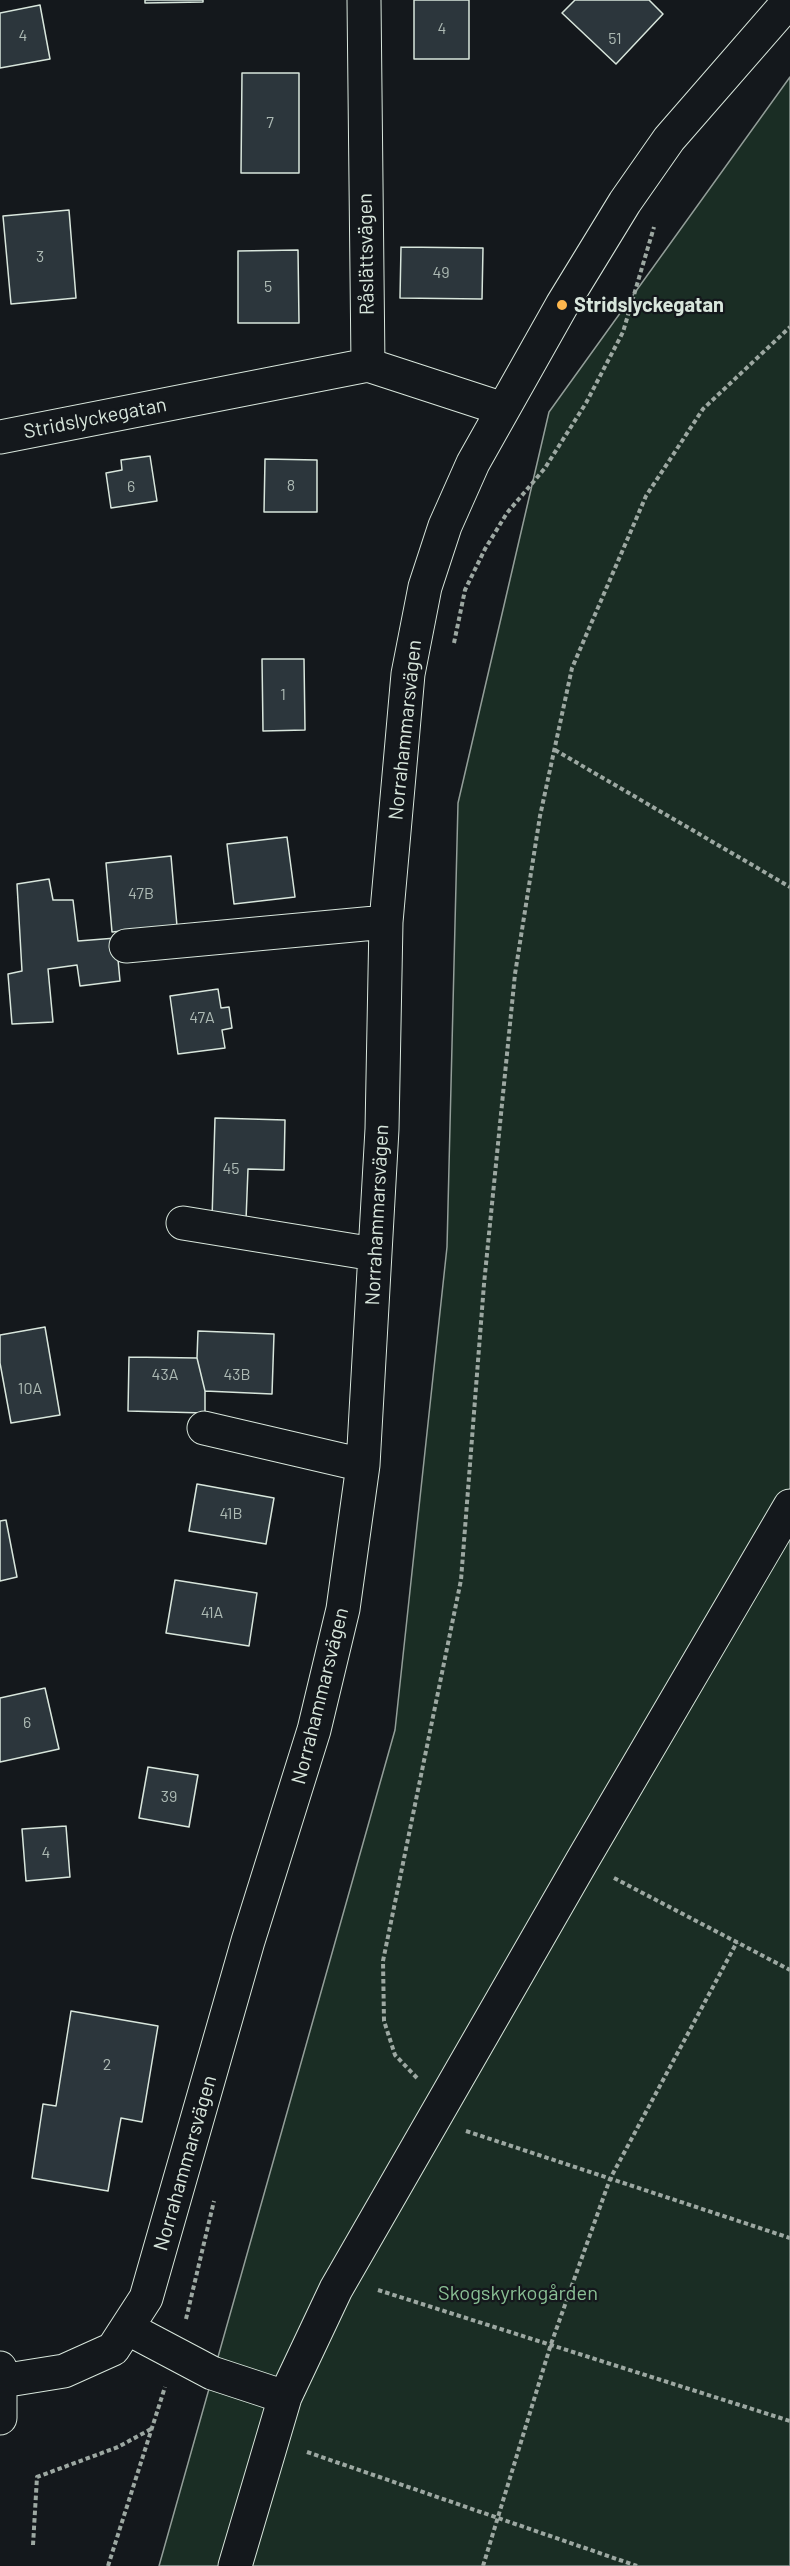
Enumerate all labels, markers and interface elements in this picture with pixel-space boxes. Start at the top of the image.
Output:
house number: 4 [438,19,446,39]
house number: 4 [19,26,27,46]
house number: 51 [608,29,622,49]
house number: 7 [266,113,274,133]
street label: Råslättsvägen [353,193,379,315]
house number: 3 [36,247,44,267]
house number: 49 [432,263,450,283]
house number: 5 [264,277,272,297]
place label: Stridslyckegatan [574,293,724,317]
marker: Stridslyckegatan [555,298,569,312]
street label: Stridslyckegatan [21,392,169,444]
house number: 8 [287,476,295,496]
house number: 6 [127,477,135,497]
street label: Norrahammarsvägen [384,639,426,821]
house number: 1 [280,685,286,705]
house number: 47B [128,884,154,904]
house number: 47A [189,1008,215,1028]
street label: Norrahammarsvägen [360,1124,394,1306]
house number: 45 [222,1159,240,1179]
house number: 43A [152,1365,178,1385]
house number: 43B [223,1365,251,1385]
house number: 10A [18,1379,42,1399]
house number: 41B [220,1504,242,1524]
house number: 41A [201,1603,223,1623]
street label: Norrahammarsvägen [286,1605,354,1787]
house number: 6 [23,1713,31,1733]
house number: 39 [161,1787,177,1807]
house number: 4 [42,1843,50,1863]
house number: 2 [103,2055,111,2075]
street label: Norrahammarsvägen [148,2073,222,2253]
park label: Skogskyrkogården [438,2281,598,2305]

